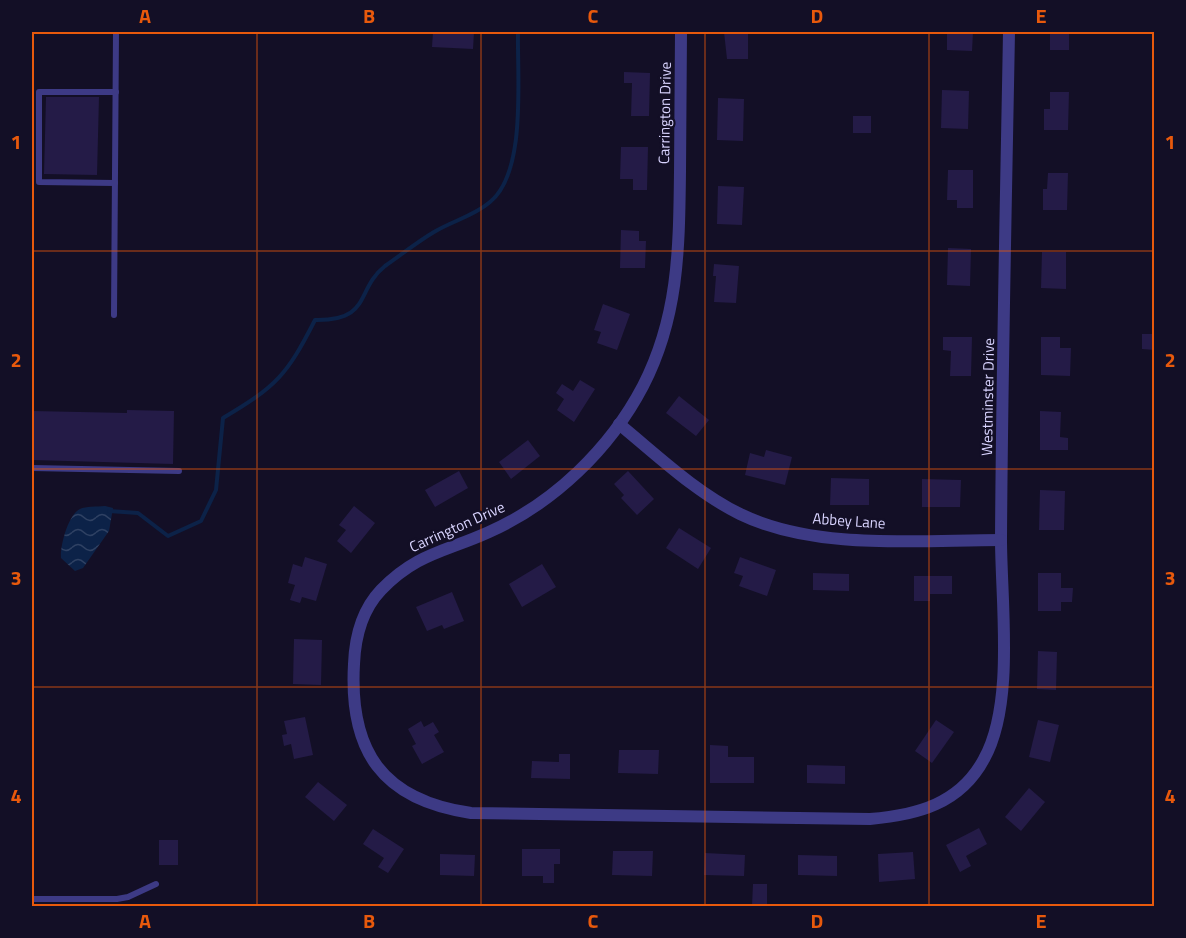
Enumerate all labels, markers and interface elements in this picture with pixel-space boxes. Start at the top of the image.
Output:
text: A [139,0,151,31]
text: B [363,0,375,31]
text: C [588,0,599,31]
text: D [811,0,823,31]
text: E [1035,0,1047,31]
street label: Carrington Drive [652,62,677,164]
text: 1 [10,126,22,157]
text: 1 [1164,126,1176,157]
street label: Westminster Drive [975,338,1000,456]
text: 2 [10,344,22,375]
text: 2 [1164,344,1176,375]
street label: Carrington Drive [405,495,508,558]
street label: Abbey Lane [812,506,886,535]
text: 3 [10,562,22,593]
text: 3 [1164,562,1176,593]
text: 4 [10,780,22,811]
text: 4 [1164,780,1176,811]
text: A [139,905,151,936]
text: B [363,905,375,936]
text: C [588,905,599,936]
text: D [811,905,823,936]
text: E [1035,905,1047,936]

